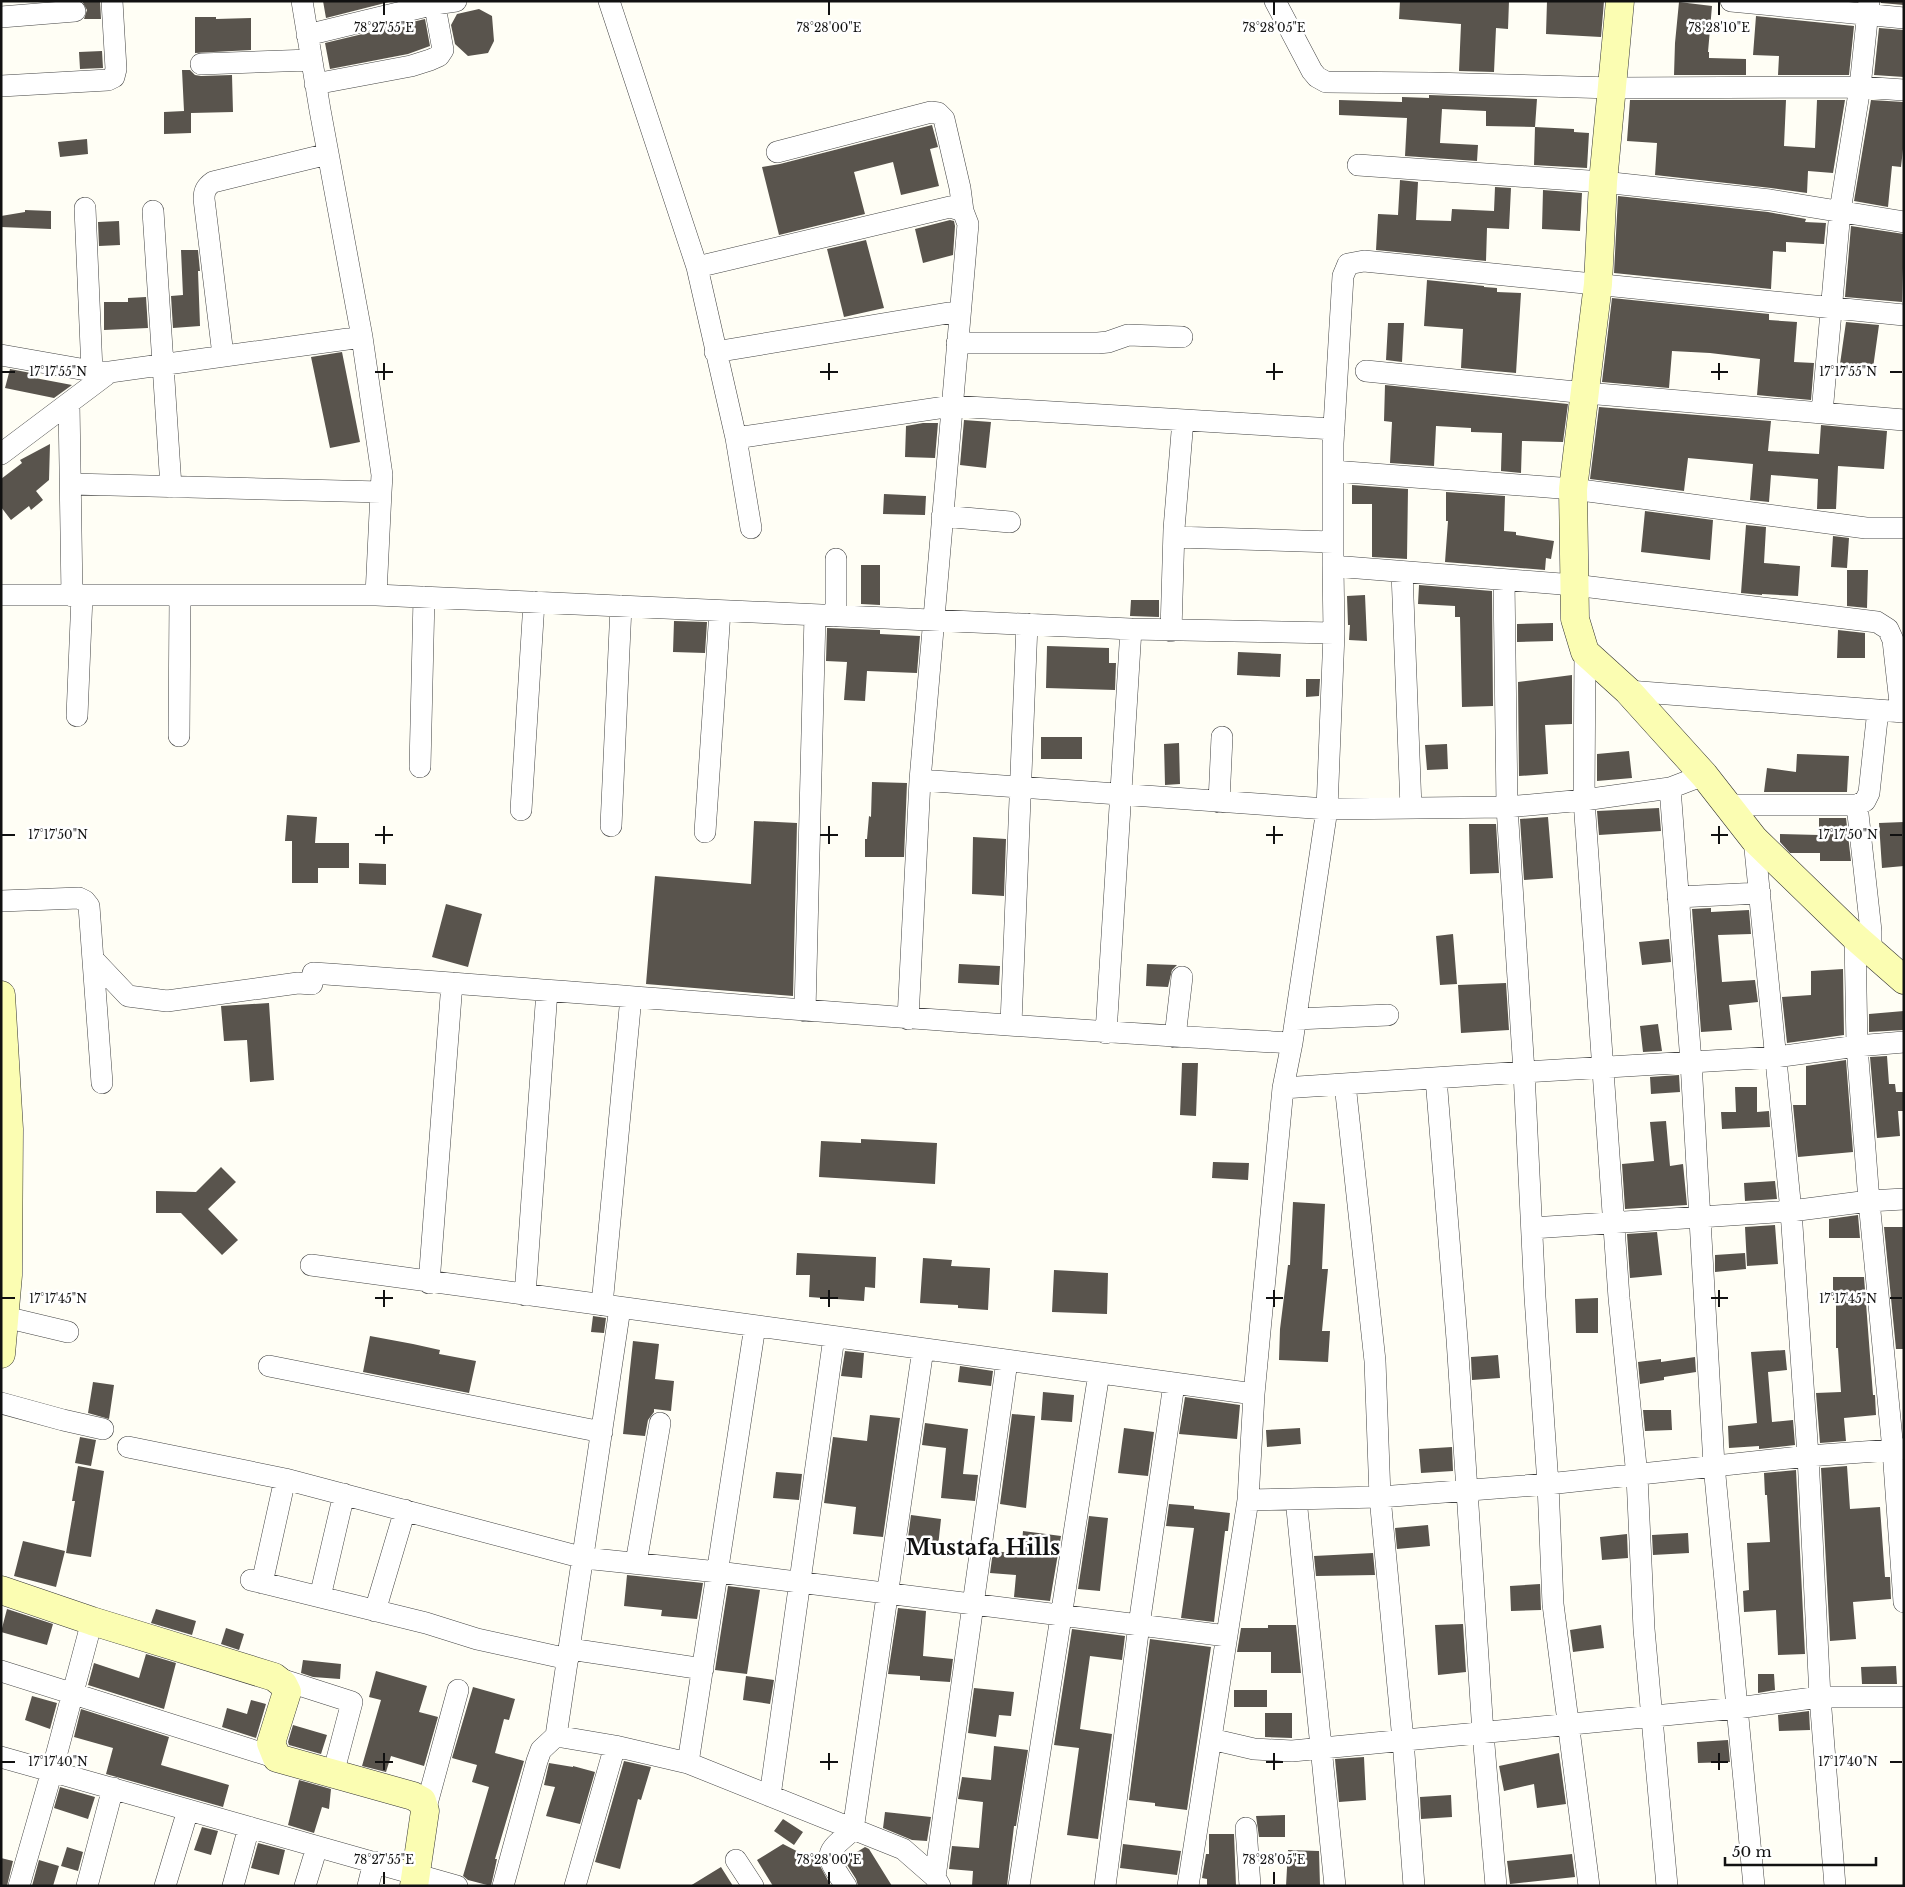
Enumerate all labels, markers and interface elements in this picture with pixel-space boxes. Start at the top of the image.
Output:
text: 78°27'55"E [354,20,414,35]
text: 78°28'00"E [797,20,862,35]
text: 78°28'05"E [1242,20,1306,35]
text: 78°28'10"E [1688,20,1750,35]
text: 17°17'55"N [29,364,87,379]
text: 17°17'55"N [1819,364,1877,379]
text: 17°17'50"N [28,827,88,842]
text: 17°17'50"N [1818,827,1878,842]
text: 17°17'45"N [29,1291,87,1306]
text: 17°17'45"N [1819,1291,1877,1306]
district label: Mustafa Hills [906,1534,1060,1561]
text: 17°17'40"N [28,1754,88,1769]
text: 17°17'40"N [1818,1754,1878,1769]
scale bar [1725,1834,1876,1866]
text: 50 m [1732,1842,1772,1861]
text: 78°27'55"E [354,1852,414,1867]
text: 78°28'00"E [797,1852,862,1867]
text: 78°28'05"E [1242,1852,1306,1867]

